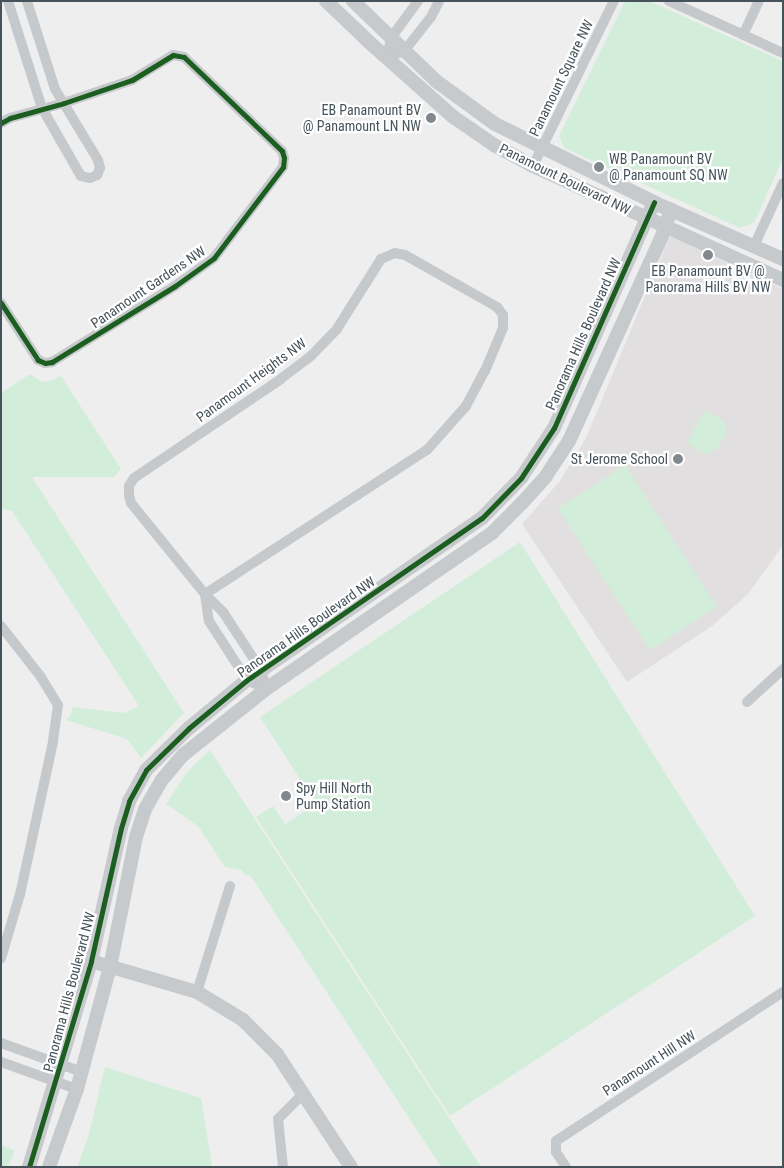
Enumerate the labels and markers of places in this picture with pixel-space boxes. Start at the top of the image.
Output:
place label: EB Panamount BV @ Panamount LN NW [303,102,421,134]
marker: EB Panamount BV @ Panamount LN NW [425,112,437,124]
place label: WB Panamount BV @ Panamount SQ NW [609,151,728,184]
marker: WB Panamount BV @ Panamount SQ NW [593,161,605,173]
marker: EB Panamount BV @ Panorama Hills BV NW [702,249,714,261]
place label: EB Panamount BV @ Panorama Hills BV NW [645,263,771,296]
place label: St Jerome School [571,451,668,467]
marker: St Jerome School [672,453,684,465]
place label: Spy Hill North Pump Station [296,780,372,812]
marker: Spy Hill North Pump Station [280,790,292,802]

